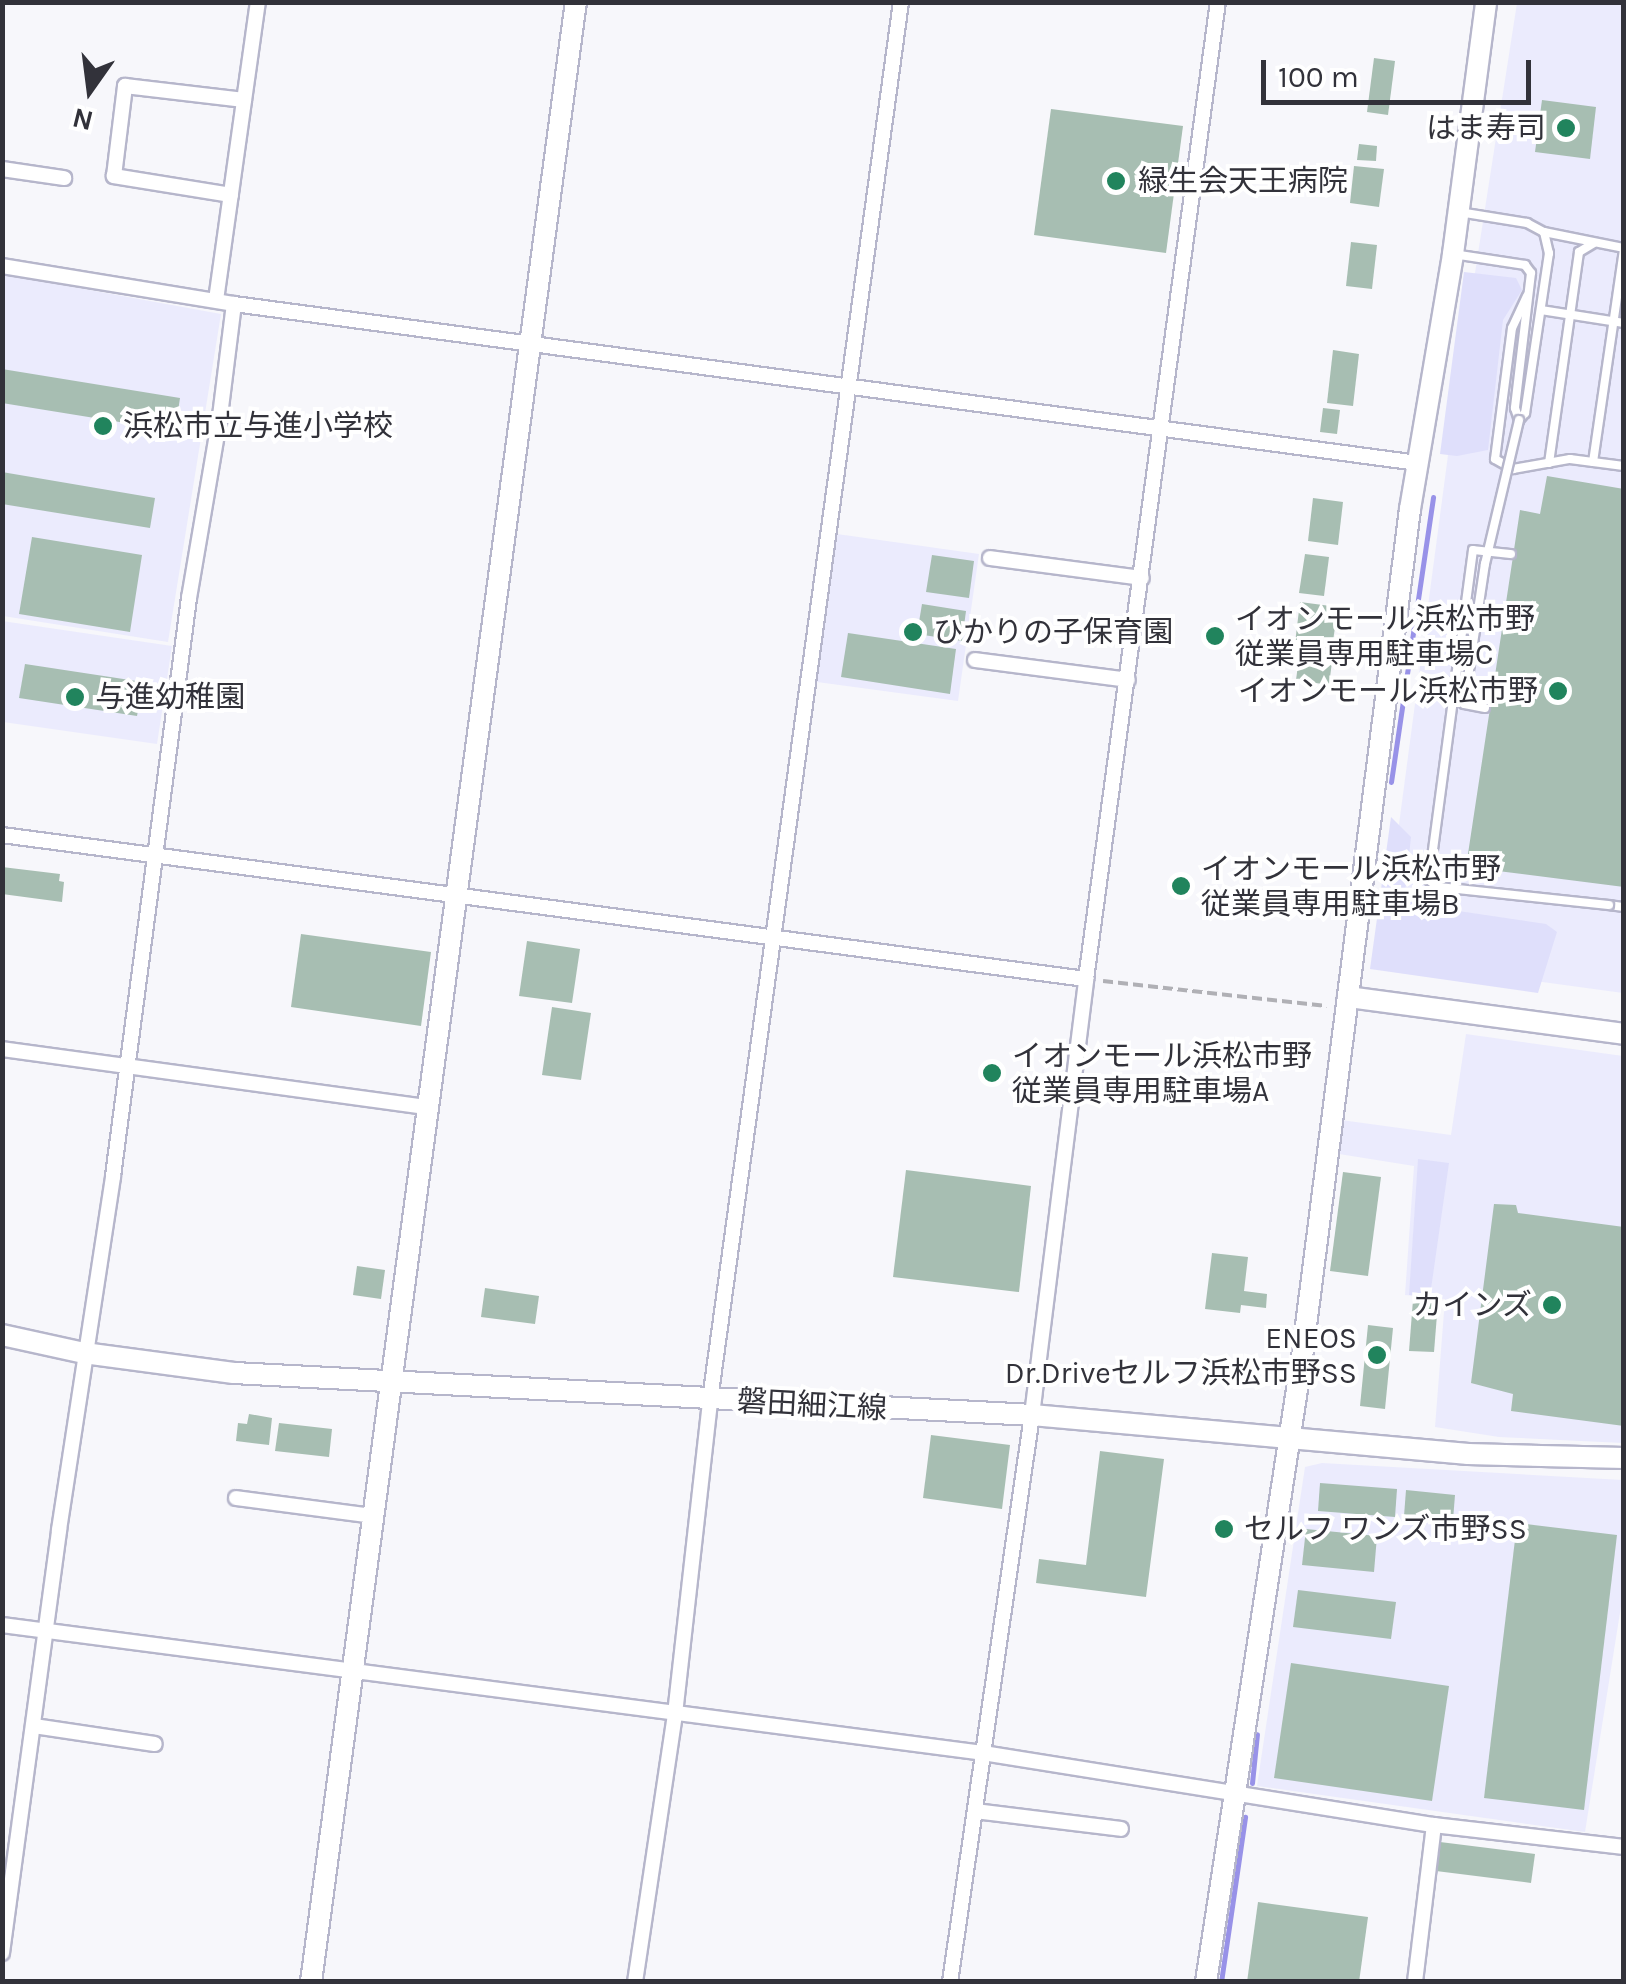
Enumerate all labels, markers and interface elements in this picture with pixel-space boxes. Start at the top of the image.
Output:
north arrow [40,40,140,140]
scale bar [1266,40,1536,102]
text: 100 m [1278,59,1359,95]
text: N [69,101,96,138]
place label: はま寿司 [1426,110,1546,146]
marker: はま寿司 [1555,117,1577,139]
place label: 緑生会天王病院 [1138,163,1348,199]
marker: 緑生会天王病院 [1103,168,1129,194]
place label: 浜松市立与進小学校 [123,408,393,444]
marker: 浜松市立与進小学校 [92,415,114,437]
place label: イオンモール浜松市野 従業員専用駐車場C [1235,601,1535,672]
place label: ひかりの子保育園 [933,614,1173,650]
marker: ひかりの子保育園 [902,621,924,643]
marker: イオンモール浜松市野 従業員専用駐車場C [1204,625,1226,647]
place label: イオンモール浜松市野 [1238,673,1538,709]
place label: 与進幼稚園 [95,679,245,715]
marker: イオンモール浜松市野 [1547,680,1569,702]
marker: 与進幼稚園 [64,686,86,708]
place label: イオンモール浜松市野 従業員専用駐車場B [1201,851,1501,922]
marker: イオンモール浜松市野 従業員専用駐車場B [1170,875,1192,897]
place label: イオンモール浜松市野 従業員専用駐車場A [1012,1038,1312,1108]
marker: イオンモール浜松市野 従業員専用駐車場A [981,1062,1003,1084]
place label: カインズ [1412,1287,1532,1323]
marker: カインズ [1541,1294,1563,1316]
place label: ENEOS Dr.Driveセルフ浜松市野SS [1005,1320,1357,1390]
marker: ENEOS Dr.Driveセルフ浜松市野SS [1366,1344,1388,1366]
street label: 磐田細江線 [736,1383,888,1427]
place label: セルフ ワンズ市野SS [1244,1511,1527,1547]
marker: セルフ ワンズ市野SS [1213,1518,1235,1540]

